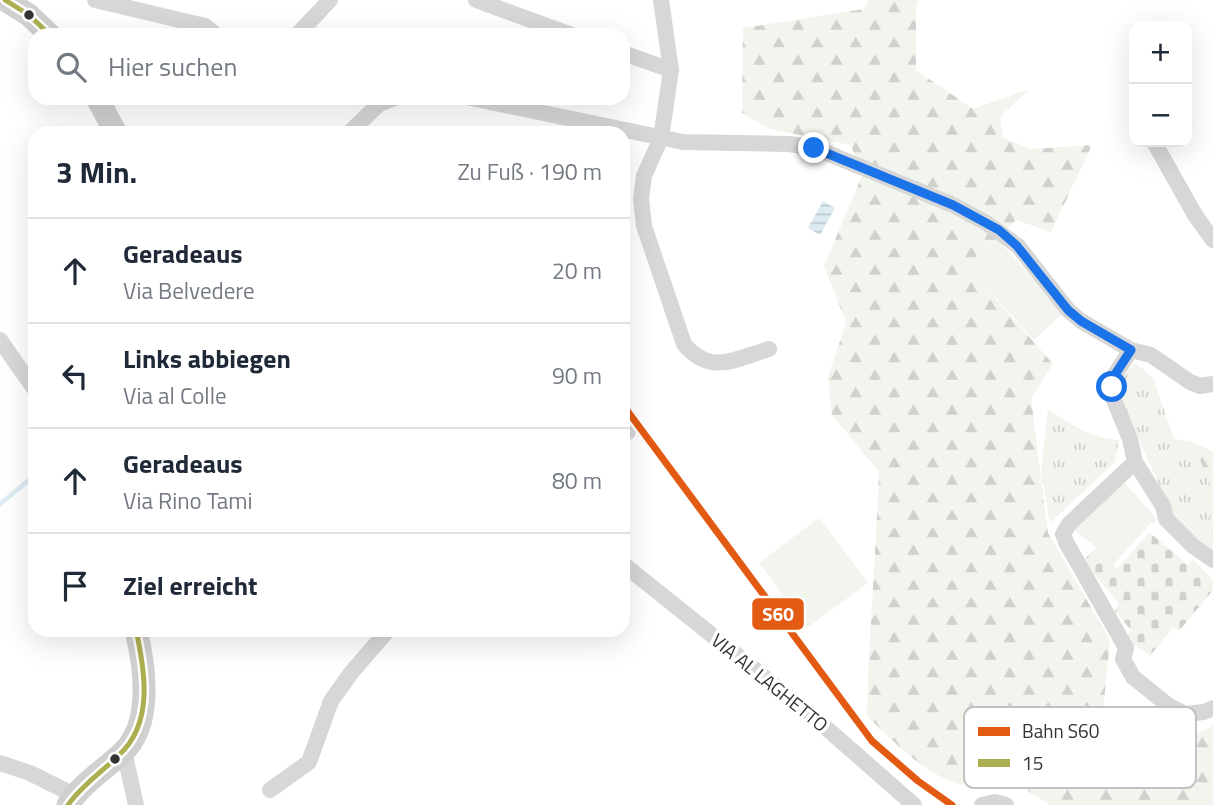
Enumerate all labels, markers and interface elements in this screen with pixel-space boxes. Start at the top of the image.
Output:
unlabelled marker [22,8,36,22]
map controls [1129,21,1192,147]
button: + [1129,21,1192,84]
search box [28,28,630,105]
text: Hier suchen [108,47,237,86]
icon: search [52,48,90,86]
button: − [1129,84,1192,147]
route end [798,132,829,163]
text: 3 Min. [56,149,137,195]
text: Zu Fuß · 190 m [458,154,602,189]
text: Geradeaus [123,234,243,273]
icon: ahead [56,252,94,290]
text: 20 m [552,253,602,288]
text: Via Belvedere [123,273,255,308]
text: Links abbiegen [123,339,291,378]
icon: left [56,357,94,395]
text: 90 m [552,358,602,393]
route start [1096,371,1127,402]
text: Via al Colle [123,378,227,413]
text: Geradeaus [123,444,243,483]
icon: ahead [56,462,94,500]
text: 80 m [552,463,602,498]
text: Via Rino Tami [123,483,253,518]
text: Ziel erreicht [123,566,258,605]
icon: arrive [56,567,94,605]
line badge: S60 [751,597,805,631]
text: S60 [762,599,794,628]
street label: VIA AL LAGHETTO [705,626,835,738]
legend [964,707,1196,788]
text: Bahn S60 [1022,716,1099,745]
text: 15 [1022,748,1043,777]
unlabelled marker [108,752,122,766]

